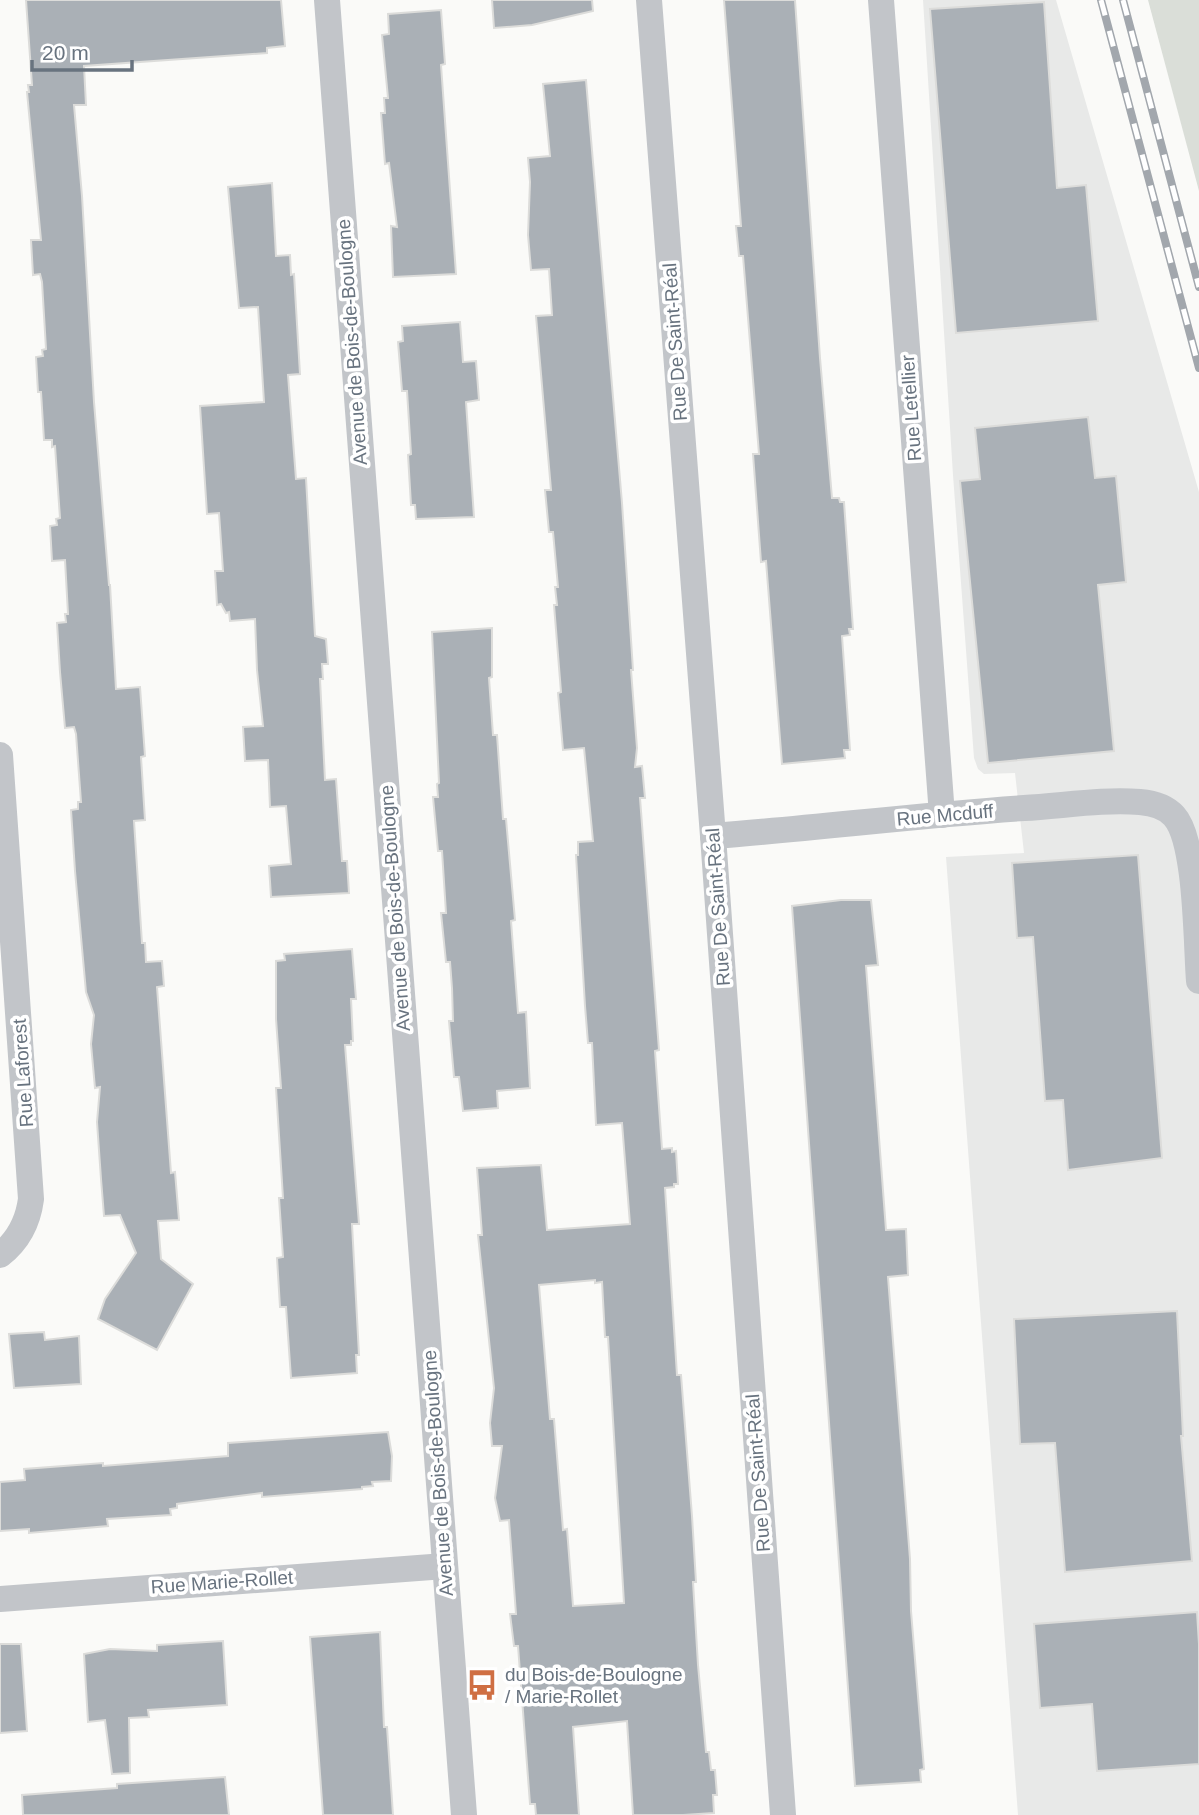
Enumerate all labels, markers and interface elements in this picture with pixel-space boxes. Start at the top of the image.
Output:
scale bar [32,28,131,72]
text: 20 m [42,41,89,64]
street label: Avenue de Bois-de-Boulogne [333,218,371,466]
street label: Rue De Saint-Réal [659,262,691,422]
street label: Rue Letellier [897,353,925,462]
street label: Avenue de Bois-de-Boulogne [376,784,414,1032]
street label: Rue Mcduff [896,800,995,830]
street label: Rue De Saint-Réal [702,827,734,987]
street label: Rue Laforest [9,1017,37,1128]
street label: Avenue de Bois-de-Boulogne [419,1349,457,1597]
street label: Rue De Saint-Réal [742,1393,774,1553]
street label: Rue Marie-Rollet [150,1567,295,1597]
place label: du Bois-de-Boulogne / Marie-Rollet [505,1664,682,1707]
bus stop icon: du Bois-de-Boulogne / Marie-Rollet [465,1668,499,1702]

